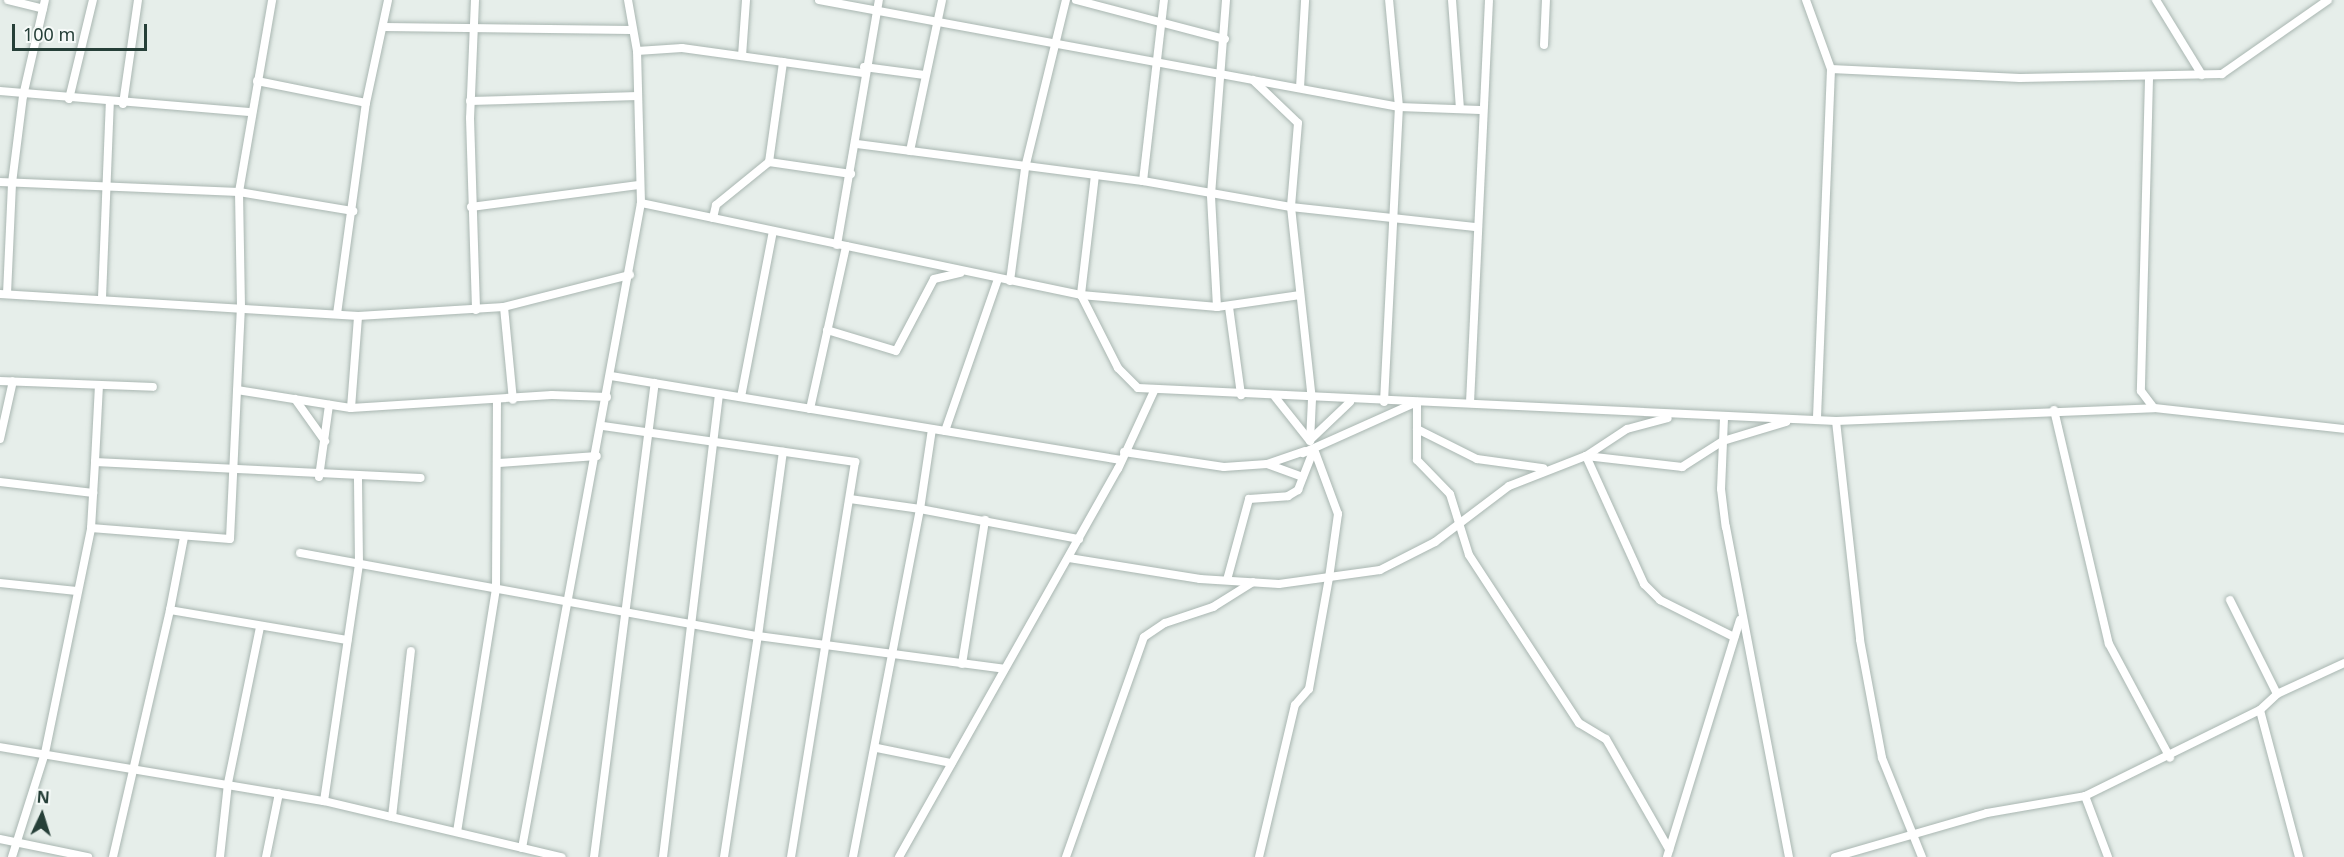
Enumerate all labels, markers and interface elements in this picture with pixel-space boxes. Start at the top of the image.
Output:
scale bar [15,12,150,50]
text: 100 m [23,22,75,46]
north arrow [12,785,72,845]
text: N [36,786,51,808]

